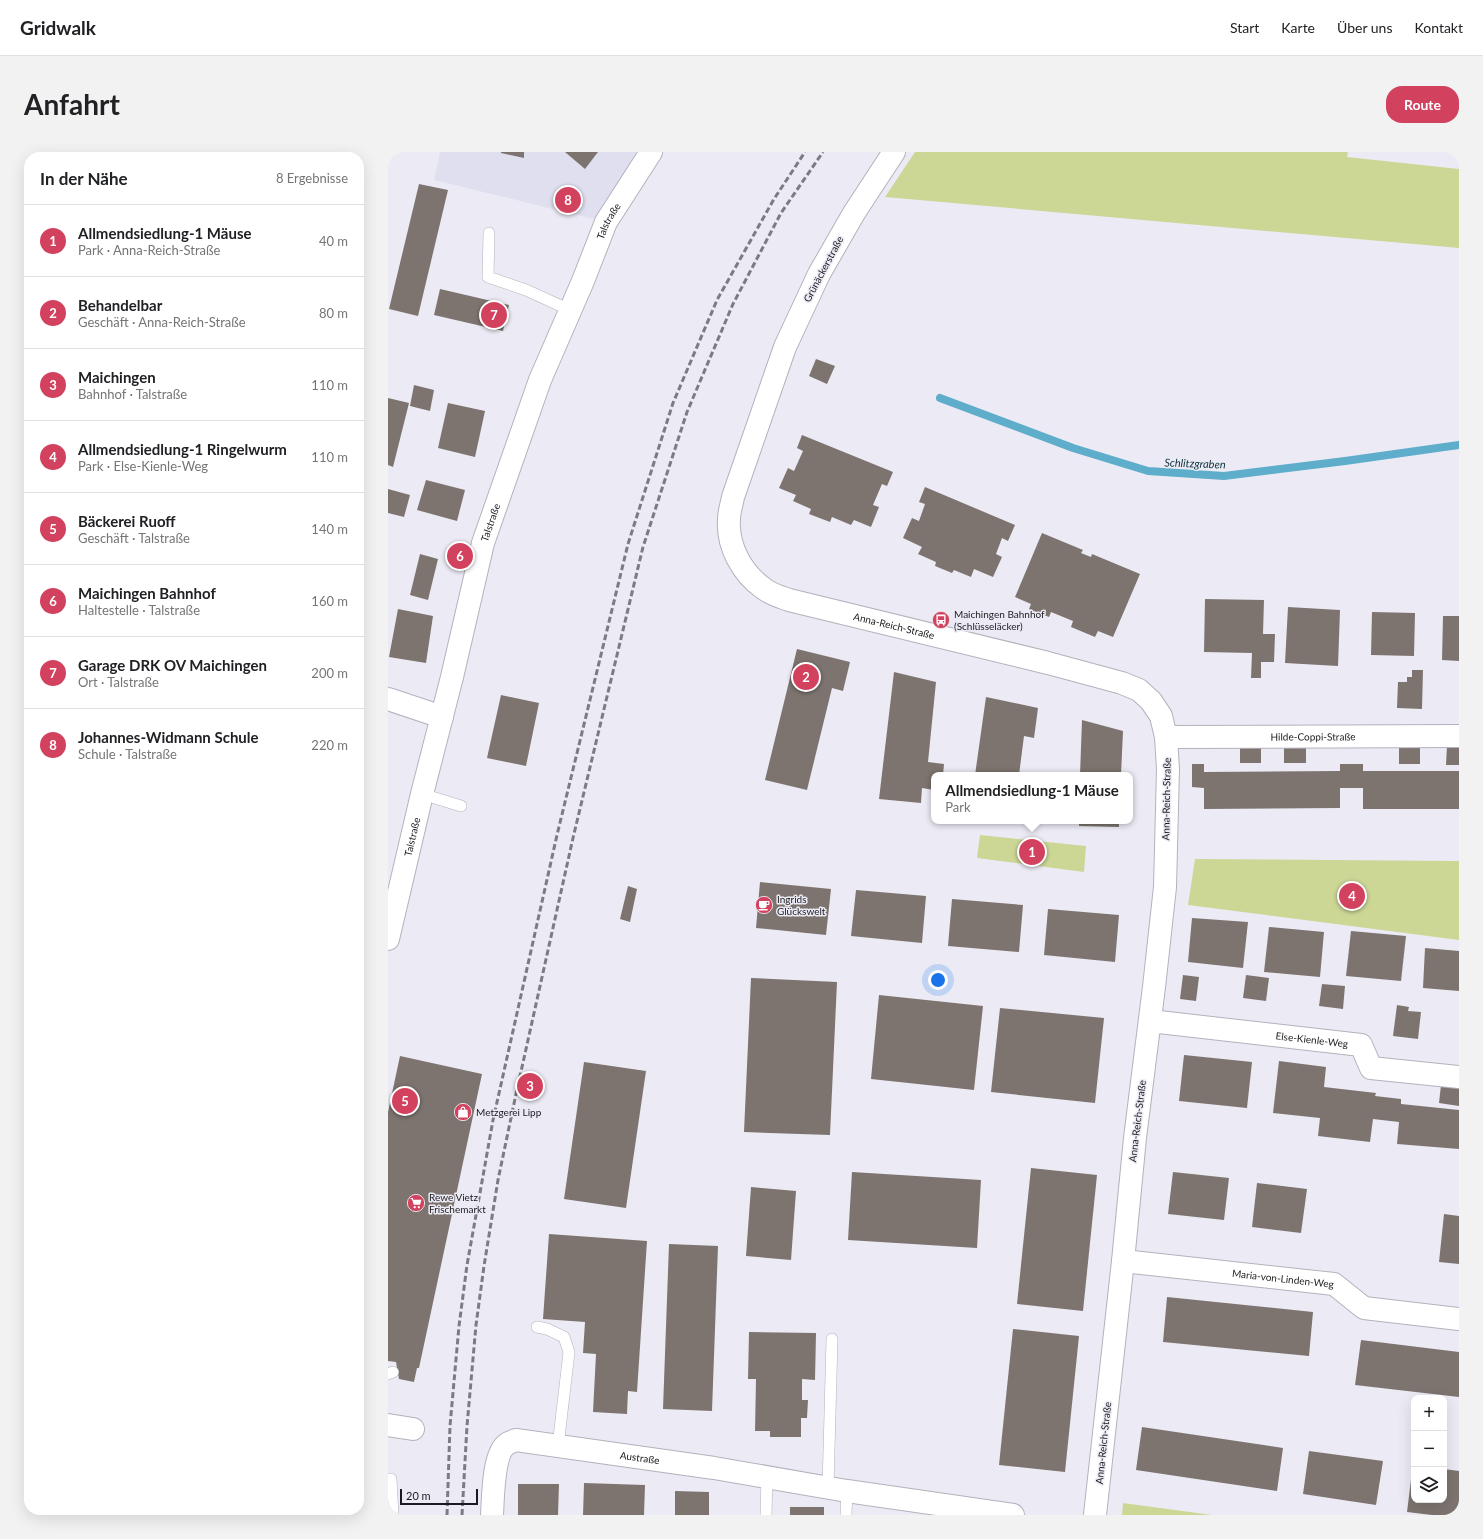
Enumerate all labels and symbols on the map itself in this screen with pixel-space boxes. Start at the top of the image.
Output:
pin: 8 [555,185,581,215]
street label: Talstraße [594,201,623,241]
street label: Grünäckerstraße [801,234,845,304]
pin: 7 [481,300,507,330]
water label: Schlitzgraben [1164,455,1226,471]
street label: Talstraße [478,502,502,543]
pin: 6 [447,541,473,571]
place label: Maichingen Bahnhof (Schlüsseläcker) [954,608,1045,632]
street label: Anna-Reich-Straße [852,610,936,641]
bus stop icon: Maichingen Bahnhof (Schlüsseläcker) [931,610,951,630]
pin: 2 [793,662,819,692]
street label: Hilde-Coppi-Straße [1270,730,1356,743]
street label: Anna-Reich-Straße [1159,758,1173,840]
street label: Talstraße [402,816,422,857]
pin: 1 [1019,837,1045,867]
pin: 4 [1339,881,1365,911]
place label: Ingrids Glückswelt [777,893,826,917]
cafe icon: Ingrids Glückswelt [754,895,774,915]
your location [928,970,948,990]
street label: Else-Kienle-Weg [1275,1029,1349,1050]
pin: 3 [517,1071,543,1101]
street label: Anna-Reich-Straße [1126,1079,1148,1163]
pin: 5 [392,1086,418,1116]
shop icon: Metzgerei Lipp [453,1102,473,1122]
place label: Metzgerei Lipp [476,1106,542,1118]
place label: Rewe Vietz Frischemarkt [429,1191,486,1215]
supermarket icon: Rewe Vietz Frischemarkt [406,1193,426,1213]
street label: Maria-von-Linden-Weg [1232,1267,1335,1290]
street label: Anna-Reich-Straße [1093,1401,1113,1485]
street label: Austraße [619,1449,660,1466]
scale bar [400,1487,478,1506]

